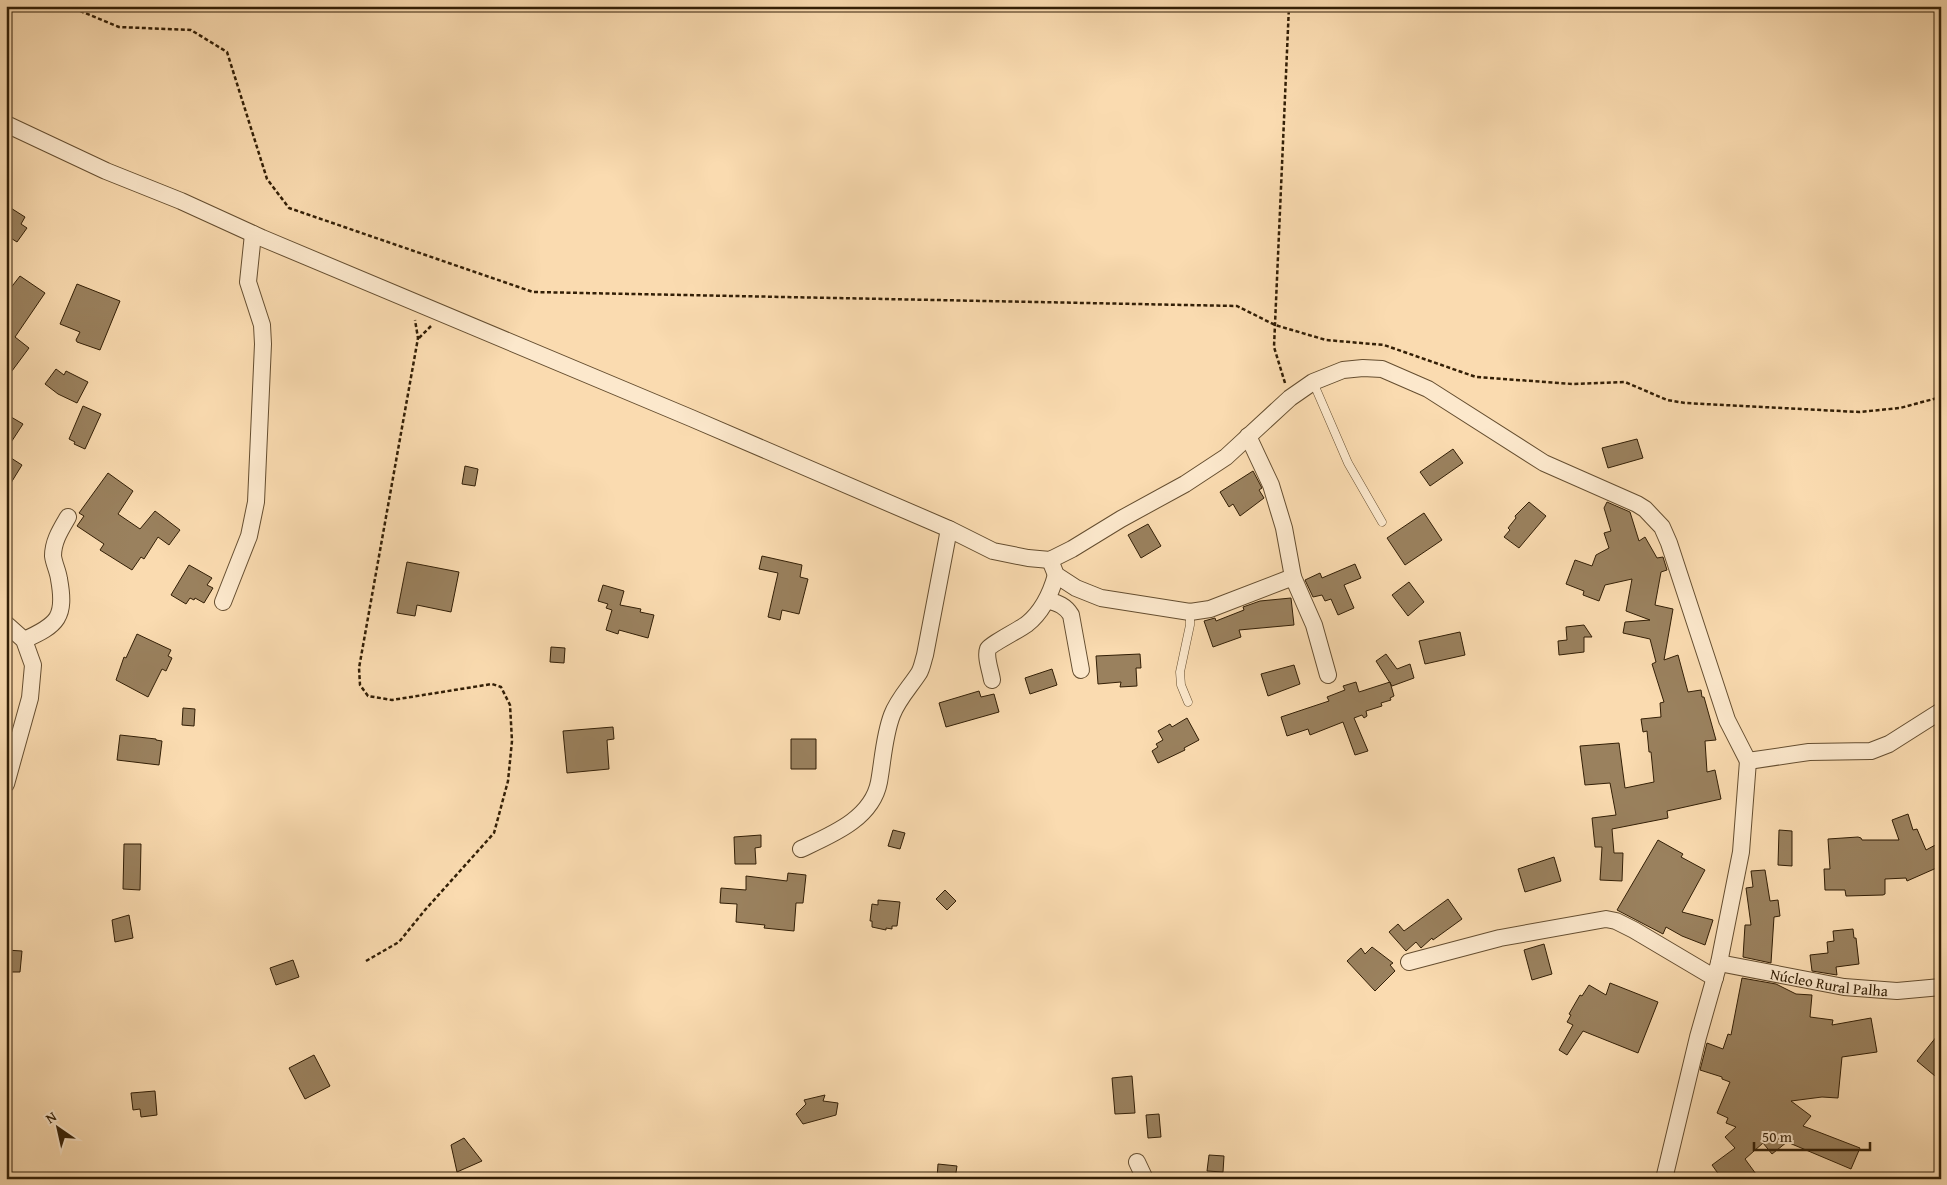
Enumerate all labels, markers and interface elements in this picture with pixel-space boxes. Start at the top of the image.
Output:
street label: Núcleo Rural Palha [1769,963,1889,1001]
north arrow [32,1102,82,1152]
text: N [41,1106,61,1128]
scale bar [1754,1120,1871,1152]
text: 50 m [1762,1126,1793,1147]

